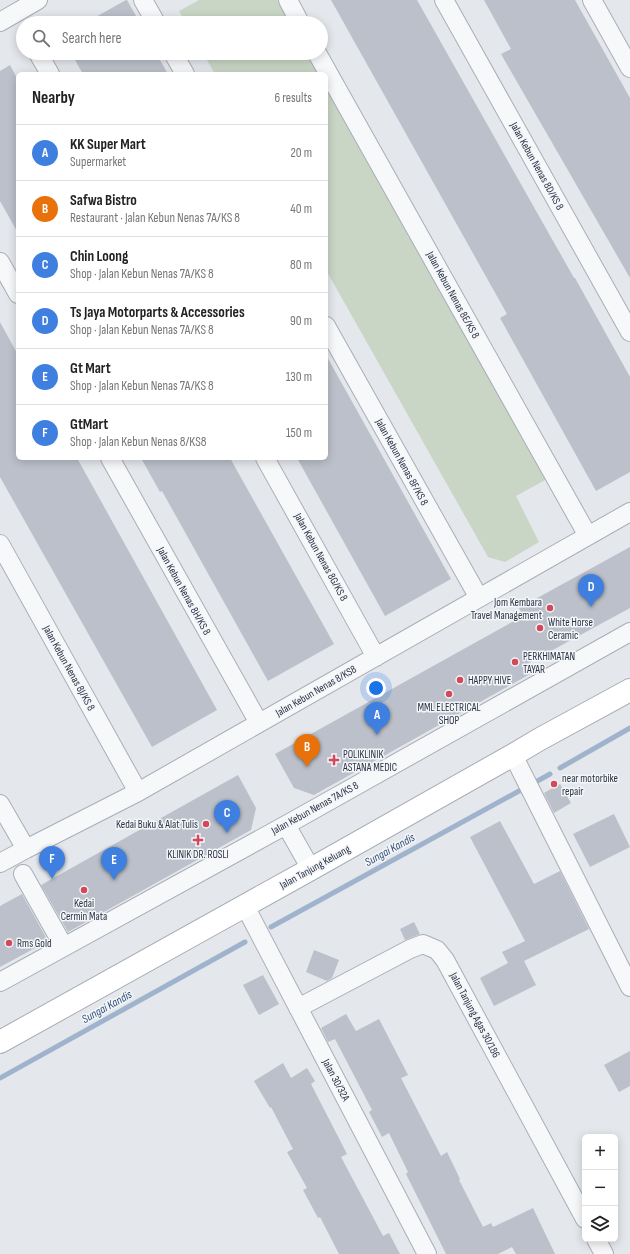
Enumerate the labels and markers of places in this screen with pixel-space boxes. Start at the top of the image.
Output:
pin: D [578,574,604,607]
place label: Jom Kembara Travel Management [471,596,543,622]
marker: Jom Kembara Travel Management [545,603,555,613]
place label: White Horse Ceramic [548,616,593,642]
marker: White Horse Ceramic [535,623,545,633]
place label: PERKHIMATAN TAYAR [523,650,575,676]
marker: PERKHIMATAN TAYAR [510,657,520,667]
place label: HAPPY HIVE [468,674,511,687]
marker: HAPPY HIVE [455,675,465,685]
marker: MML ELECTRICAL SHOP [444,689,454,699]
place label: MML ELECTRICAL SHOP [417,701,481,727]
pin: A [364,702,390,735]
pin: B [294,734,320,767]
place label: POLIKLINIK ASTANA MEDIC [342,748,397,774]
marker: POLIKLINIK ASTANA MEDIC [328,754,340,766]
place label: near motorbike repair [562,772,618,798]
marker: near motorbike repair [549,779,559,789]
pin: C [214,800,240,833]
place label: Kedai Buku & Alat Tulis [116,818,198,831]
marker: Kedai Buku & Alat Tulis [201,819,211,829]
marker: KLINIK DR. ROSLI [192,834,204,846]
pin: F [39,846,65,879]
pin: E [101,847,127,880]
place label: KLINIK DR. ROSLI [167,848,229,861]
marker: Kedai Cermin Mata [79,885,89,895]
place label: Kedai Cermin Mata [61,897,107,923]
place label: Rms Gold [17,937,52,950]
marker: Rms Gold [4,938,14,948]

